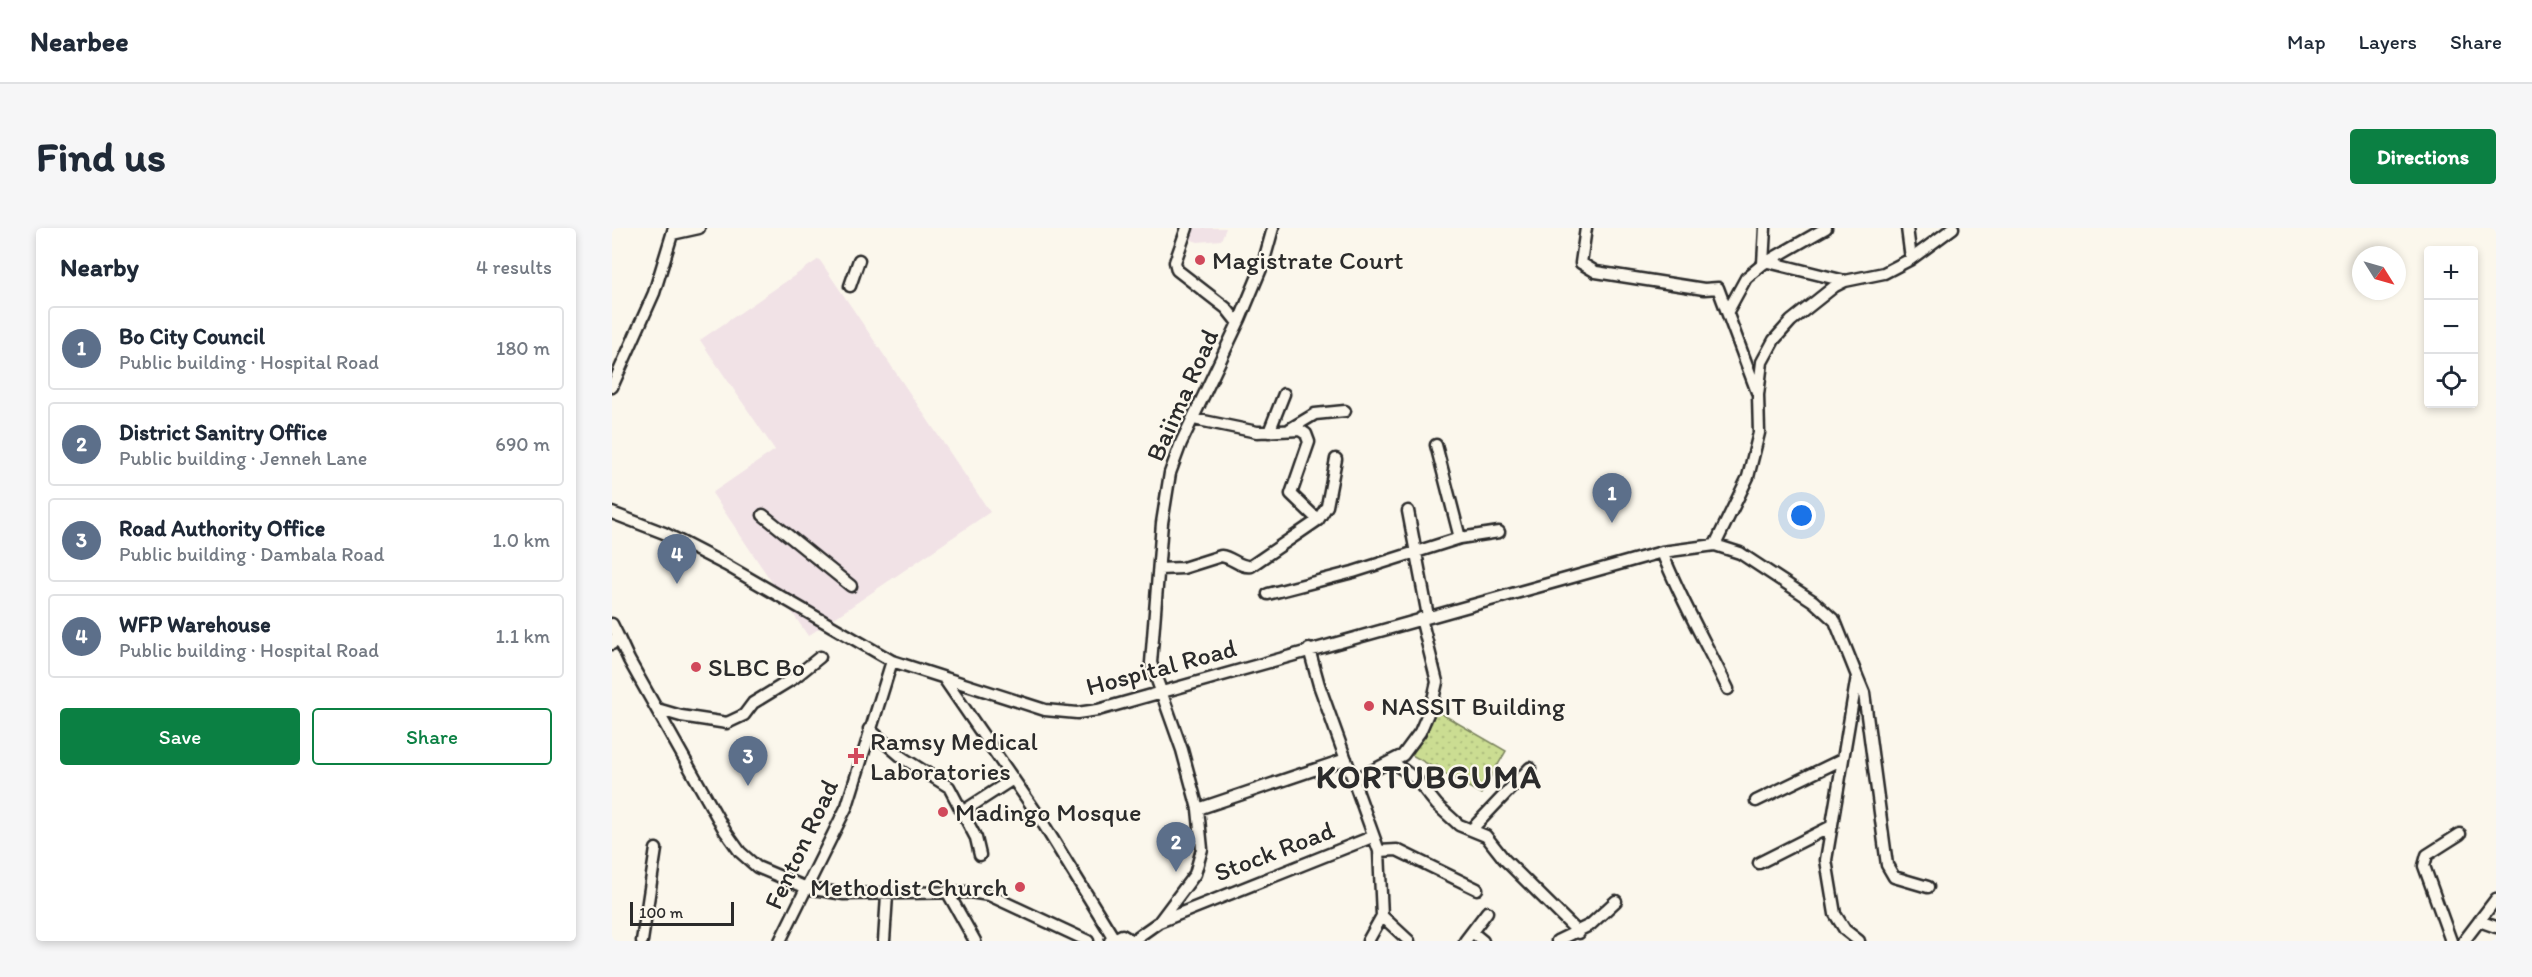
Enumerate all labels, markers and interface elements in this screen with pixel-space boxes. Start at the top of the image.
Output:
text: Nearbee [30,24,129,58]
text: Map [2287,29,2326,54]
text: Layers [2359,29,2417,54]
text: Share [2450,29,2502,54]
button: Directions [2350,129,2496,184]
text: Find us [36,131,166,182]
place label: Magistrate Court [1212,244,1404,276]
north arrow [2352,246,2406,300]
map controls [2424,246,2478,408]
button: + [2424,246,2478,300]
text: Nearby [60,251,139,283]
marker: Magistrate Court [1193,253,1207,267]
text: 4 results [476,255,552,279]
button: − [2424,300,2478,354]
text: Bo City Council [119,323,265,350]
street label: Baiima Road [1139,324,1225,466]
text: 1 [77,336,86,360]
text: 180 m [496,336,550,360]
text: Public building · Hospital Road [119,350,379,374]
button: locate [2424,354,2478,408]
text: District Sanitry Office [119,419,327,446]
text: 2 [76,432,87,456]
text: 690 m [495,432,550,456]
text: Public building · Jenneh Lane [119,446,367,470]
pin: 1 [1592,474,1632,523]
your location [1787,501,1816,530]
text: Road Authority Office [119,515,325,542]
text: 3 [76,528,87,552]
text: 1.0 km [493,528,550,552]
pin: 4 [658,534,696,584]
text: Public building · Dambala Road [119,542,384,566]
text: WFP Warehouse [119,611,271,638]
text: 4 [75,624,88,648]
text: 1.1 km [496,624,550,648]
street label: Hospital Road [1082,632,1240,702]
text: Public building · Hospital Road [119,638,379,662]
place label: SLBC Bo [708,651,805,683]
marker: SLBC Bo [689,660,703,674]
place label: NASSIT Building [1381,690,1566,722]
marker: NASSIT Building [1362,699,1376,713]
button: Save [60,708,300,765]
button: Share [312,708,552,765]
place label: Ramsy Medical Laboratories [870,725,1038,787]
pin: 3 [728,736,768,786]
marker: Ramsy Medical Laboratories [847,747,865,765]
district label: KORTUBGUMA [1316,758,1542,796]
street label: Fenton Road [757,773,845,914]
place label: Madingo Mosque [955,796,1142,828]
marker: Madingo Mosque [936,805,950,819]
street label: Stock Road [1209,813,1339,889]
pin: 2 [1156,822,1196,872]
place label: Methodist Church [810,871,1008,903]
marker: Methodist Church [1013,880,1027,894]
scale bar [630,899,734,926]
text: 100 m [639,903,683,922]

